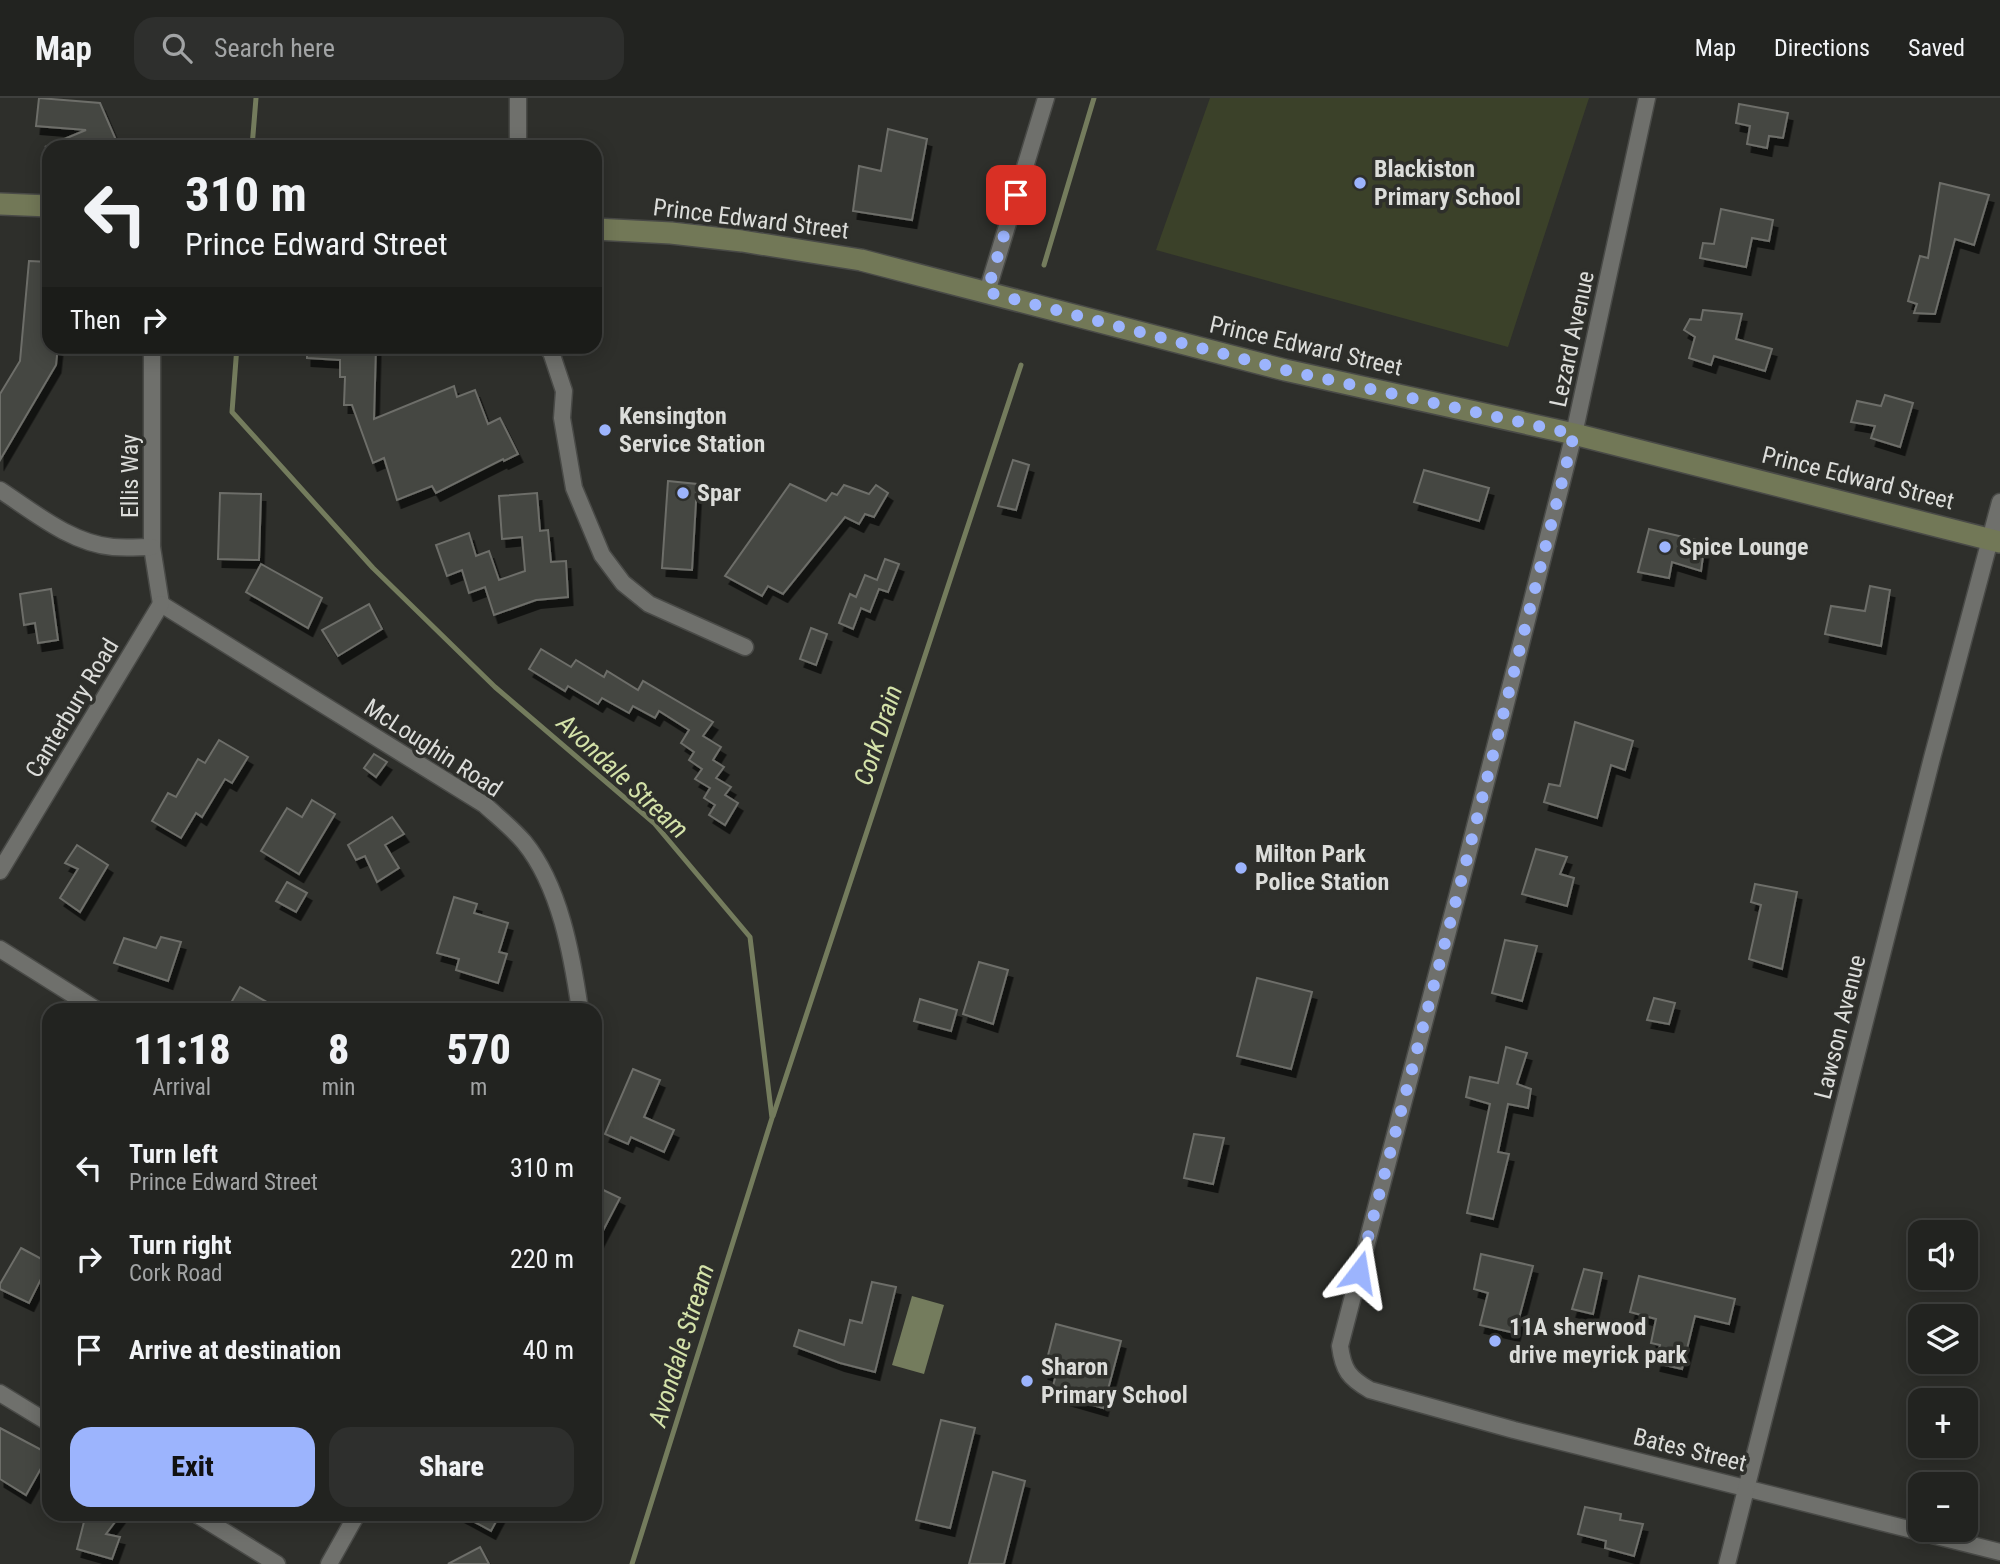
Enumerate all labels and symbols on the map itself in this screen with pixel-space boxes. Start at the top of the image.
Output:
place label: Blackiston Primary School [1374,155,1521,211]
pin [986,165,1046,225]
marker: Blackiston Primary School [1352,175,1368,191]
street label: Prince Edward Street [652,193,850,245]
street label: Lezard Avenue [1544,268,1600,410]
street label: Prince Edward Street [1207,310,1405,382]
place label: Kensington Service Station [619,402,765,458]
marker: Kensington Service Station [597,422,613,438]
street label: Ellis Way [116,434,144,518]
street label: Prince Edward Street [1759,441,1957,515]
place label: Spar [697,479,741,507]
marker: Spar [675,485,691,501]
place label: Spice Lounge [1679,533,1809,561]
marker: Spice Lounge [1657,539,1673,555]
street label: Canterbury Road [20,633,124,783]
water label: Cork Drain [848,681,908,789]
street label: McLoughin Road [359,693,507,803]
water label: Avondale Stream [550,707,695,844]
place label: Milton Park Police Station [1255,840,1389,896]
marker: Milton Park Police Station [1233,860,1249,876]
street label: Lawson Avenue [1809,952,1871,1102]
position arrow [1322,1235,1396,1309]
water label: Avondale Stream [642,1260,720,1431]
place label: 11A sherwood drive meyrick park [1509,1313,1688,1369]
marker: 11A sherwood drive meyrick park [1487,1333,1503,1349]
place label: Sharon Primary School [1041,1353,1188,1409]
marker: Sharon Primary School [1019,1373,1035,1389]
street label: Bates Street [1631,1422,1749,1478]

